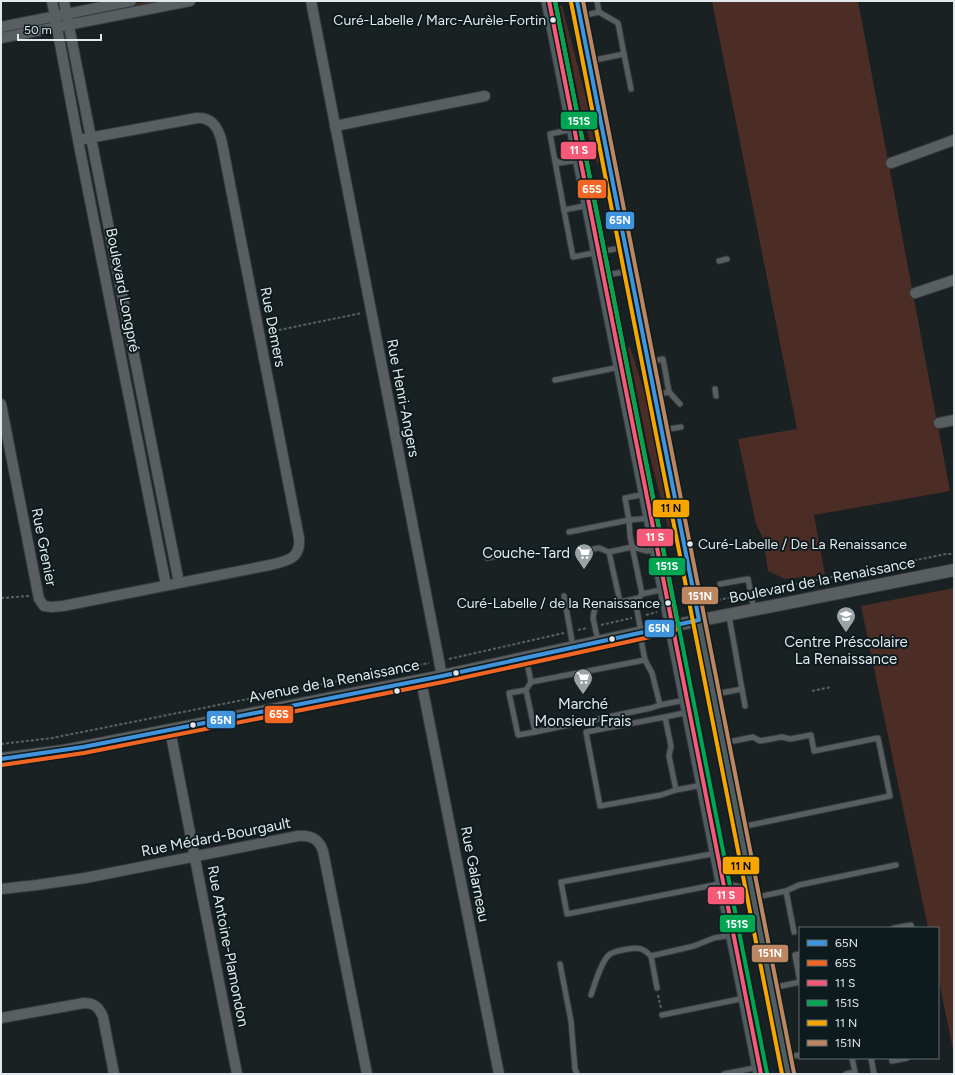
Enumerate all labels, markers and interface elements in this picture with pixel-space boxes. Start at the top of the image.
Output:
place label: Curé-Labelle / Marc-Aurèle-Fortin [333,12,546,29]
marker: Curé-Labelle / Marc-Aurèle-Fortin [548,15,558,25]
scale bar [18,16,101,42]
text: 50 m [24,23,52,37]
line badge: 151S [560,111,598,130]
text: 151S [568,115,590,128]
line badge: 11 S [560,141,597,160]
text: 11 S [570,144,589,157]
line badge: 65S [577,179,607,199]
text: 65S [582,183,602,196]
line badge: 65N [605,211,635,230]
text: 65N [609,214,631,227]
street label: Boulevard Longpré [102,226,144,354]
street label: Rue Demers [256,285,290,369]
street label: Rue Henri-Angers [383,337,423,459]
line badge: 11 N [652,499,690,518]
text: 11 N [661,502,681,515]
street label: Rue Grenier [28,506,60,588]
line badge: 11 S [636,528,674,547]
text: 11 S [646,531,665,544]
place label: Curé-Labelle / De La Renaissance [698,536,907,553]
marker: Curé-Labelle / De La Renaissance [685,539,695,549]
supermarket icon: Couche-Tard [573,542,595,570]
place label: Couche-Tard [482,544,570,562]
street label: Boulevard de la Renaissance [727,553,917,607]
line badge: 151S [648,557,686,576]
text: 151S [656,560,678,573]
line badge: 151N [681,586,719,605]
text: 151N [688,590,712,603]
place label: Curé-Labelle / de la Renaissance [457,595,660,612]
marker: Curé-Labelle / de la Renaissance [663,598,673,608]
school or university icon: Centre Préscolaire La Renaissance [835,605,857,633]
line badge: 65N [644,619,675,638]
text: 65N [648,622,670,635]
place label: Centre Préscolaire La Renaissance [784,633,908,668]
unlabelled marker [607,634,617,644]
street label: Avenue de la Renaissance [247,656,421,706]
supermarket icon: Marché Monsieur Frais [572,667,594,695]
unlabelled marker [451,668,461,678]
unlabelled marker [392,686,402,696]
place label: Marché Monsieur Frais [535,695,631,730]
line badge: 65S [264,705,294,724]
text: 65S [269,708,289,721]
line badge: 65N [206,710,236,729]
text: 65N [210,714,232,727]
unlabelled marker [188,720,198,730]
street label: Rue Médard-Bourgault [140,814,293,860]
street label: Rue Galarneau [457,825,493,923]
line badge: 11 N [722,856,760,875]
text: 11 N [731,860,751,873]
street label: Rue Antoine-Plamondon [204,864,252,1028]
line badge: 11 S [707,886,745,905]
text: 11 S [717,889,736,902]
line badge: 151S [719,914,756,933]
text: 151S [726,918,748,931]
legend [799,927,939,1059]
text: 65N [835,936,858,950]
line badge: 151N [751,944,789,963]
text: 151N [758,947,782,960]
text: 65S [835,956,856,970]
text: 11 S [835,976,855,990]
text: 151S [835,996,859,1010]
text: 11 N [835,1016,857,1030]
text: 151N [835,1036,861,1050]

